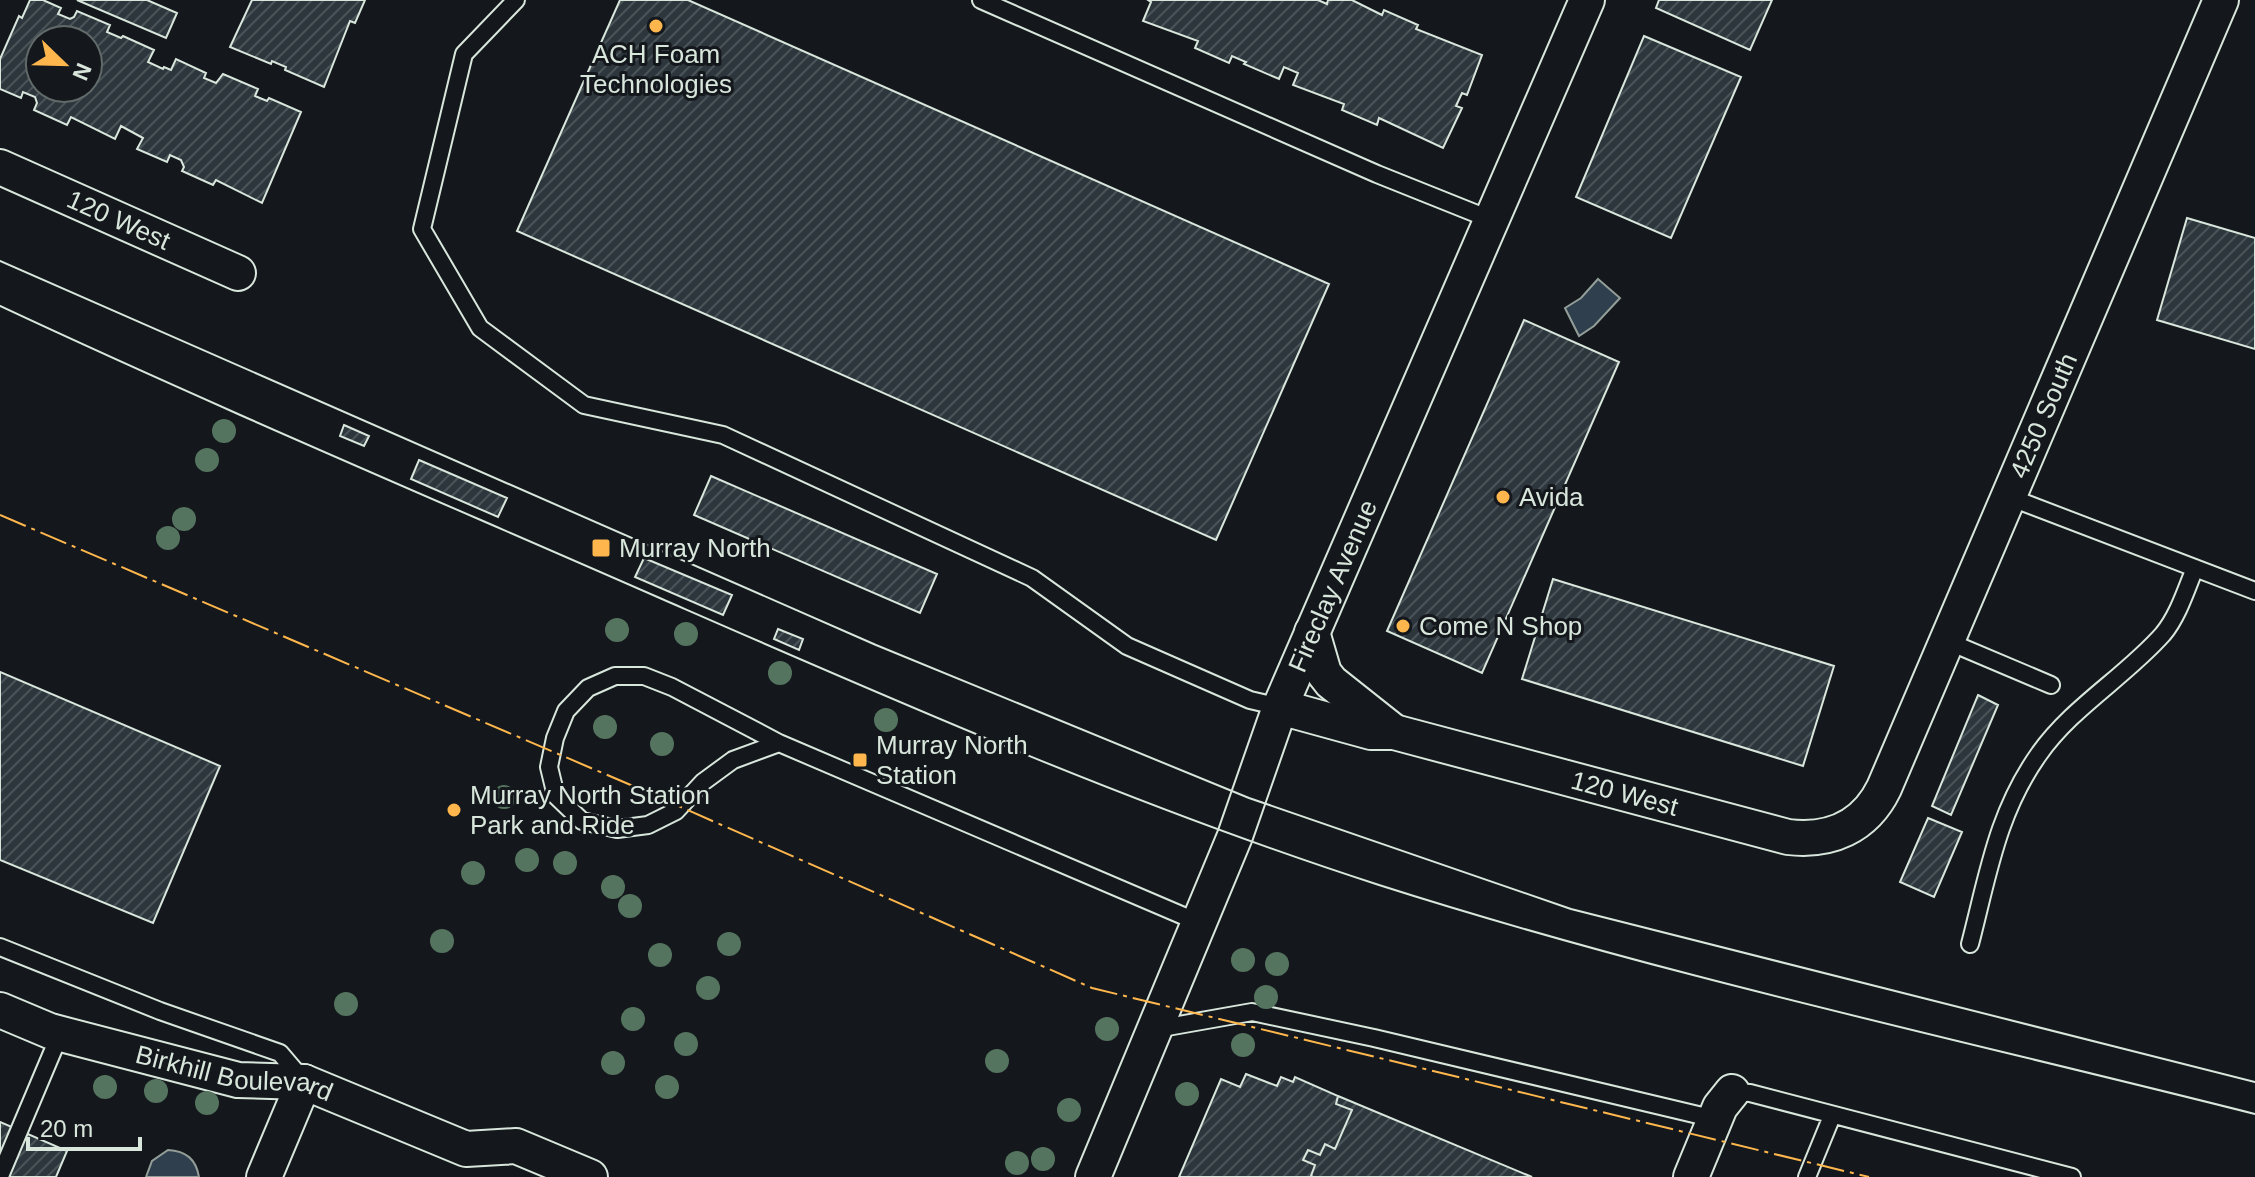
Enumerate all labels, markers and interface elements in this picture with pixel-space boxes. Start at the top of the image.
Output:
marker: ACH Foam Technologies [647,17,665,35]
north arrow [24,24,104,104]
place label: ACH Foam Technologies [580,39,732,99]
text: N [67,59,97,84]
street label: 120 West [63,184,176,256]
street label: 4250 South [2003,348,2083,483]
place label: Avida [1519,482,1584,512]
marker: Avida [1494,488,1512,506]
street label: Fireclay Avenue [1282,495,1383,677]
place label: Murray North [619,533,771,563]
marker: Murray North [590,537,612,559]
place label: Come N Shop [1419,611,1582,641]
marker: Come N Shop [1394,617,1412,635]
place label: Murray North Station [876,730,1028,790]
marker: Murray North Station [851,751,869,769]
street label: 120 West [1568,765,1682,822]
place label: Murray North Station Park and Ride [470,780,710,840]
marker: Murray North Station Park and Ride [445,801,463,819]
street label: Birkhill Boulevard [133,1039,337,1107]
scale bar [28,1101,140,1151]
text: 20 m [40,1115,93,1142]

